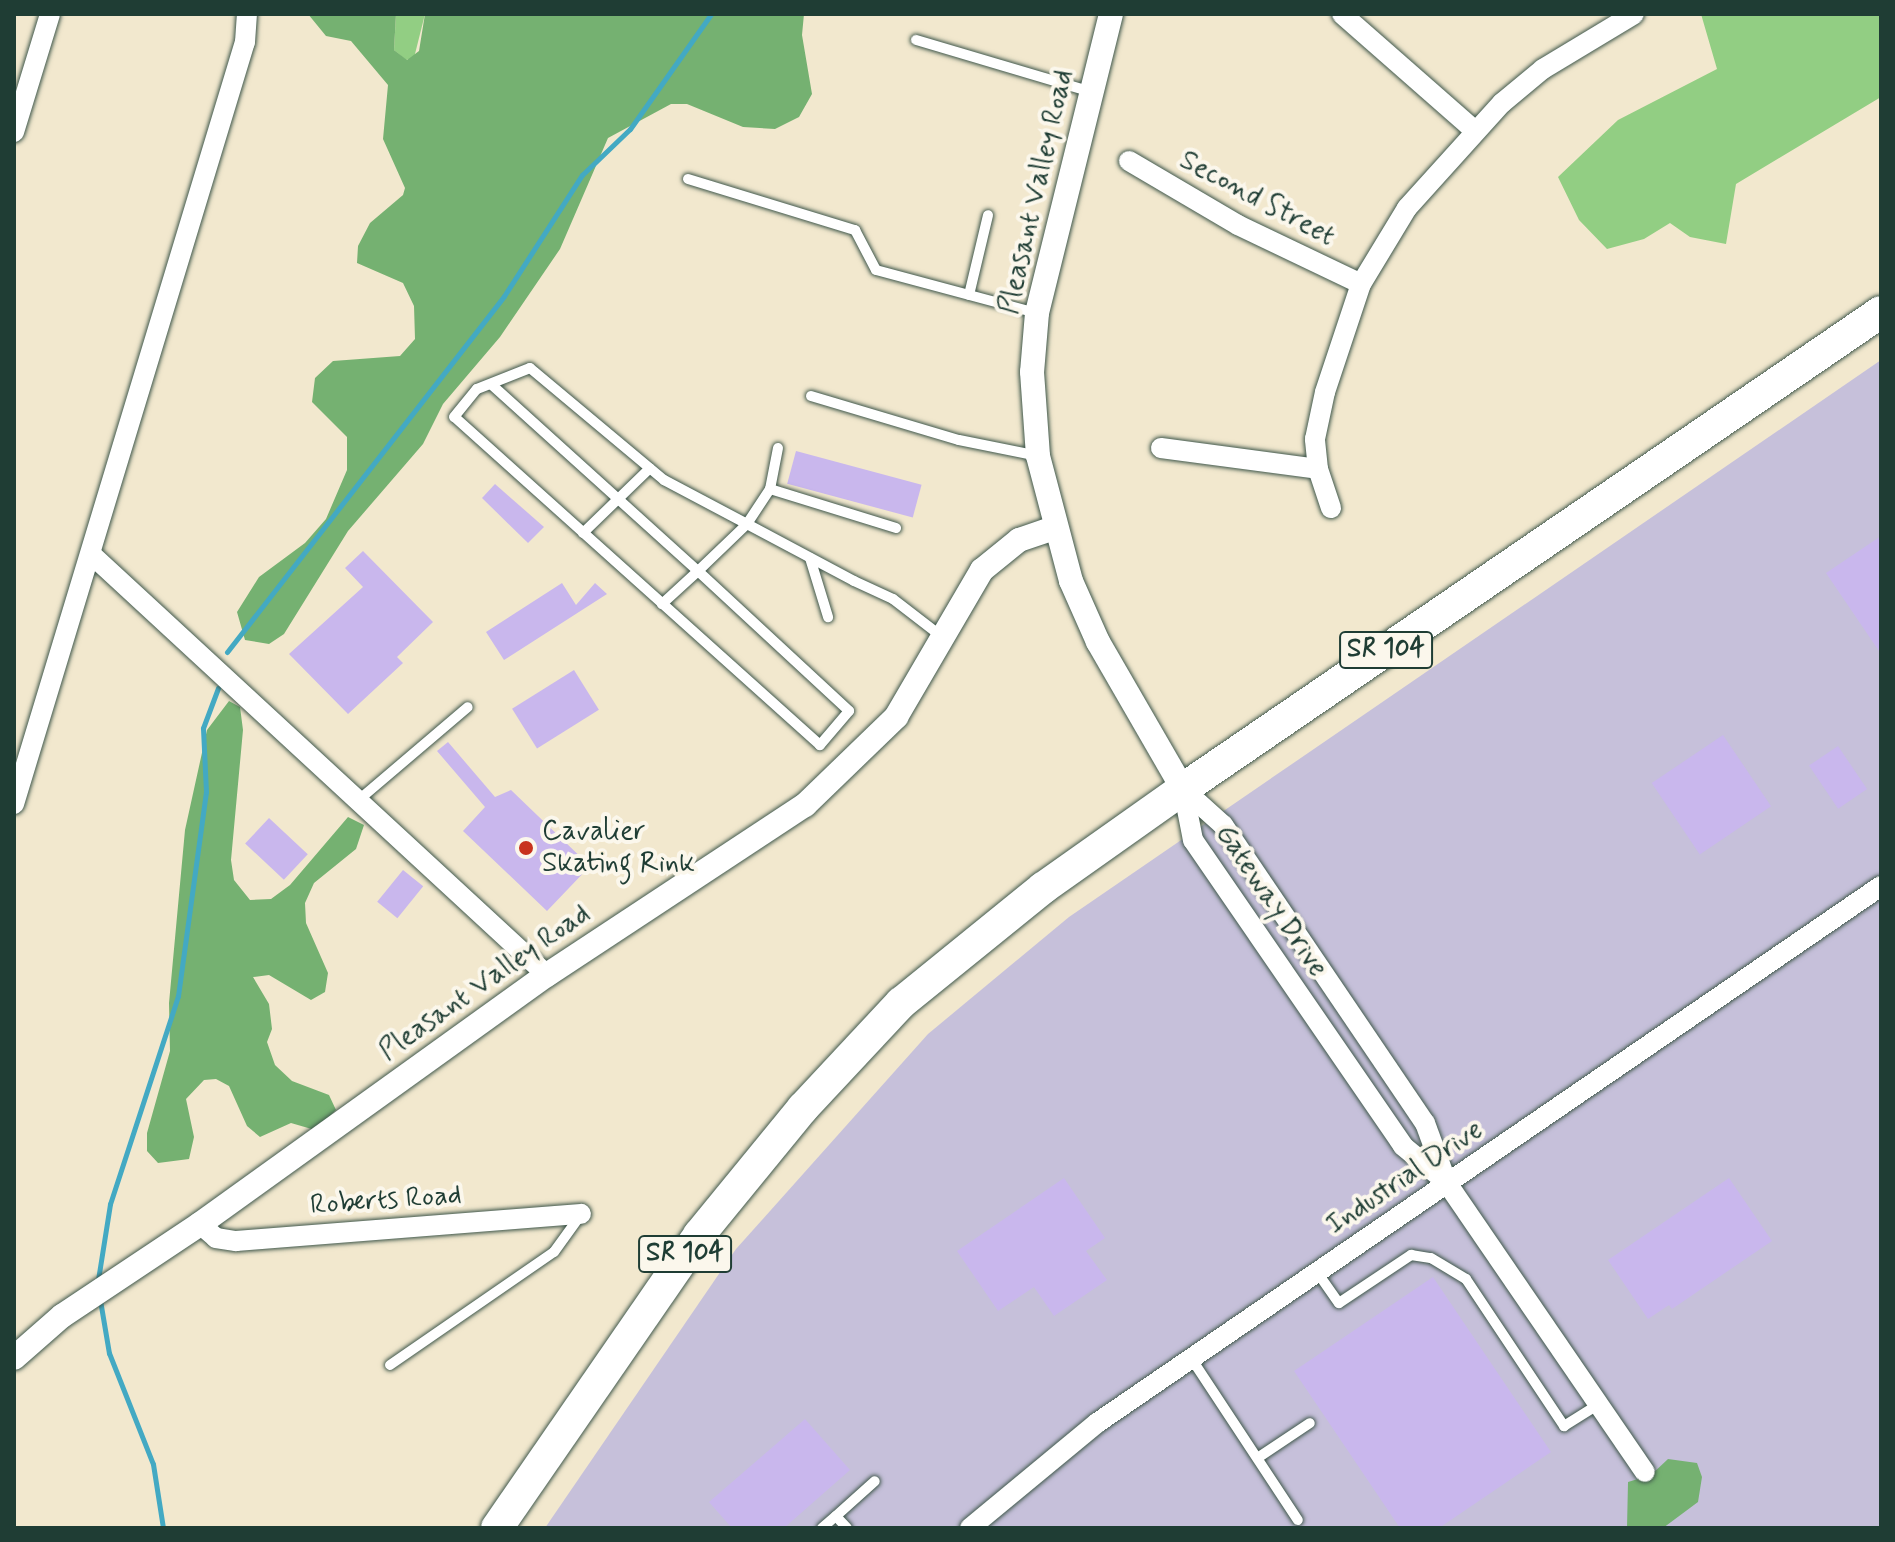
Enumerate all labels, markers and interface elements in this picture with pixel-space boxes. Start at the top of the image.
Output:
street label: Pleasant Valley Road [993,69,1081,315]
street label: Second Street [1171,143,1343,255]
road number: SR 104 [1338,628,1434,672]
place label: Cavalier Skating Rink [542,815,692,881]
street label: Gateway Drive [1208,819,1334,983]
marker: Cavalier Skating Rink [517,839,535,857]
street label: Pleasant Valley Road [375,899,595,1067]
street label: Industrial Drive [1321,1114,1489,1242]
street label: Roberts Road [309,1179,463,1223]
road number: SR 104 [637,1232,733,1276]

